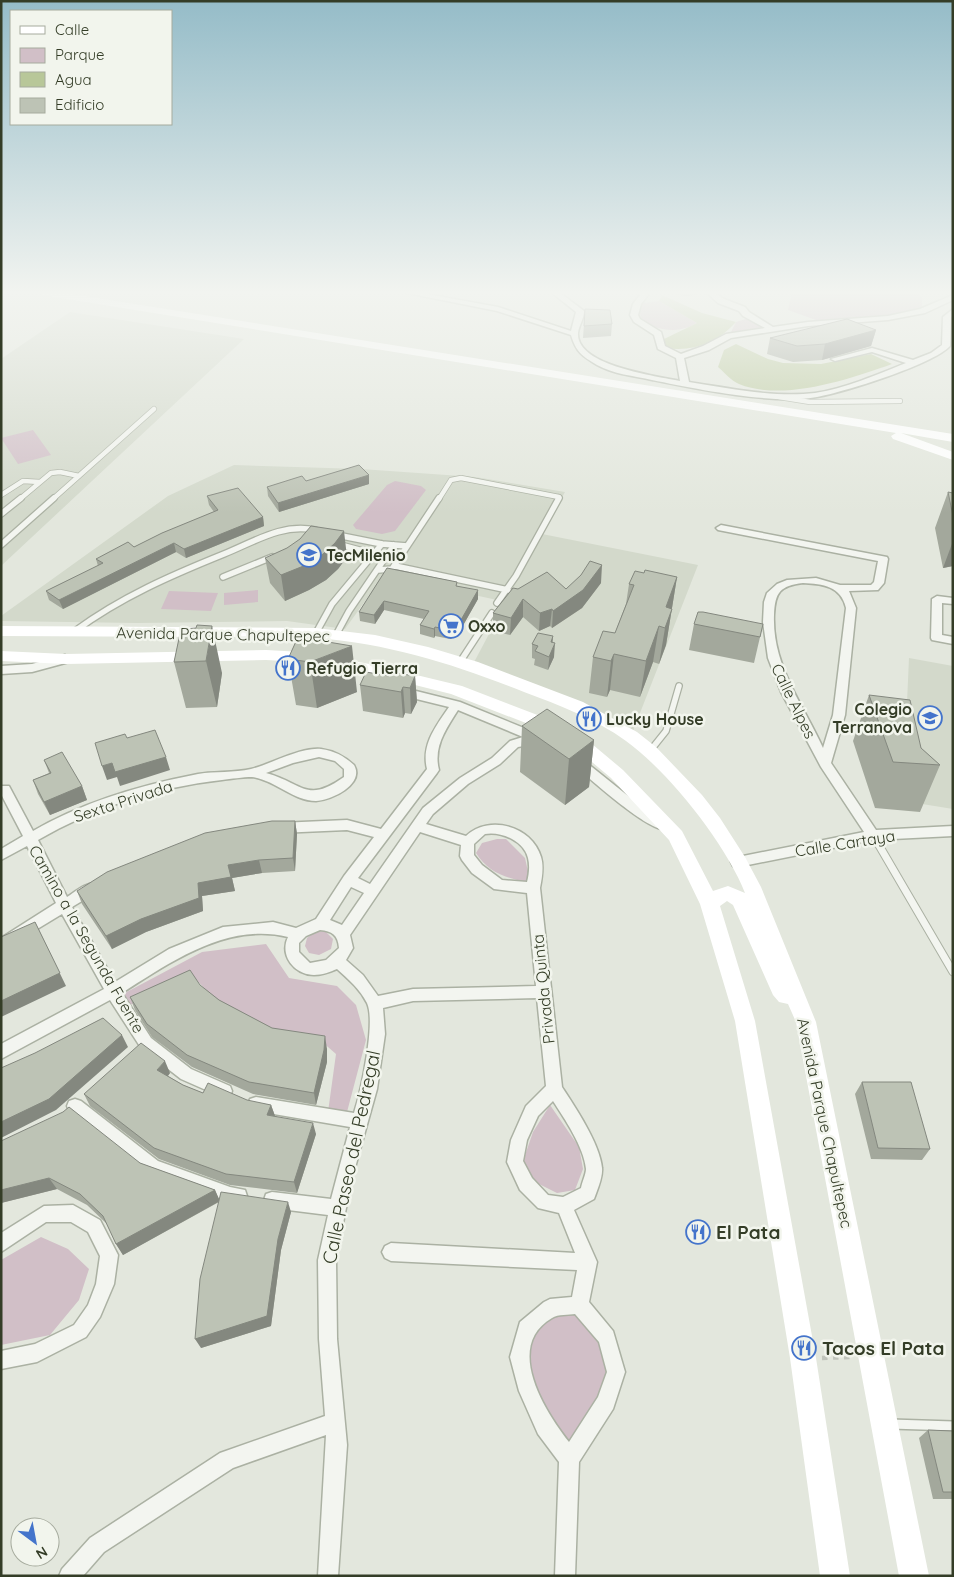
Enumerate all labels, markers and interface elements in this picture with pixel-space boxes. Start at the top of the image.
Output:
legend [10,10,172,125]
text: Calle [55,20,89,39]
text: Parque [55,45,105,64]
text: Agua [55,70,92,89]
text: Edificio [55,95,104,114]
school or university icon: TecMilenio [296,542,322,568]
place label: TecMilenio [326,545,406,565]
supermarket icon: Oxxo [438,613,464,639]
place label: Oxxo [468,616,506,636]
street label: Avenida Parque Chapultepec [116,622,330,646]
restaurant icon: Refugio Tierra [275,655,301,681]
place label: Refugio Tierra [306,658,418,678]
street label: Calle Alpes [767,660,821,742]
place label: Colegio Terranova [832,699,912,737]
school or university icon: Colegio Terranova [917,705,943,731]
restaurant icon: Lucky House [576,706,602,732]
place label: Lucky House [606,709,704,729]
street label: Sexta Privada [71,776,175,826]
street label: Calle Cartaya [794,825,896,861]
street label: Camino a la Segunda Fuente [25,841,149,1037]
street label: Privada Quinta [527,933,559,1045]
street label: Avenida Parque Chapultepec [793,1016,857,1230]
street label: Calle Paseo del Pedregal [317,1048,385,1266]
restaurant icon: El Pata [685,1219,711,1245]
place label: El Pata [716,1220,780,1244]
restaurant icon: Tacos El Pata [791,1335,817,1361]
place label: Tacos El Pata [822,1336,944,1360]
north arrow [10,1517,60,1567]
text: N [33,1543,51,1563]

